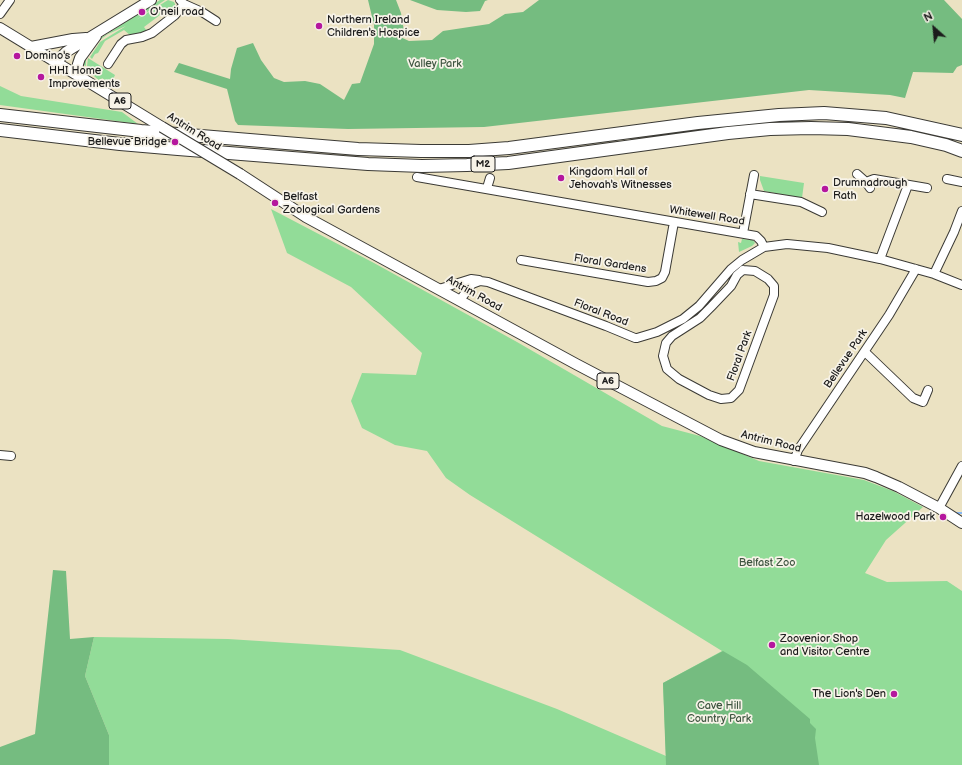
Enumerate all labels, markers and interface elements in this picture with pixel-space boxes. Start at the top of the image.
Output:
place label: O'neil road [150,5,204,19]
marker: O'neil road [137,7,147,17]
north arrow [914,8,954,48]
text: N [922,9,935,25]
place label: Northern Ireland Children's Hospice [327,13,420,39]
marker: Northern Ireland Children's Hospice [314,21,324,31]
place label: Domino's [25,49,70,63]
marker: Domino's [12,51,22,61]
park label: Valley Park [408,57,462,71]
place label: HHI Home Improvements [49,64,120,90]
marker: HHI Home Improvements [36,72,46,82]
road number: A6 [109,93,131,109]
street label: Antrim Road [164,110,224,154]
place label: Bellevue Bridge [87,135,167,149]
marker: Bellevue Bridge [170,137,180,147]
road number: M2 [471,156,495,172]
place label: Kingdom Hall of Jehovah's Witnesses [569,165,672,191]
marker: Kingdom Hall of Jehovah's Witnesses [556,173,566,183]
place label: Drumnadrough Rath [833,176,907,202]
marker: Drumnadrough Rath [820,184,830,194]
place label: Belfast Zoological Gardens [283,190,380,216]
marker: Belfast Zoological Gardens [270,198,280,208]
street label: Whitewell Road [668,204,746,228]
street label: Floral Gardens [573,252,647,276]
street label: Antrim Road [444,273,504,315]
street label: Floral Road [572,297,630,329]
street label: Bellevue Park [821,327,871,391]
street label: Floral Park [725,329,755,383]
road number: A6 [597,373,619,389]
street label: Antrim Road [740,428,802,456]
place label: Hazelwood Park [856,510,935,524]
marker: Hazelwood Park [938,512,948,522]
park label: Belfast Zoo [739,556,795,570]
place label: Zoovenior Shop and Visitor Centre [780,632,870,658]
marker: Zoovenior Shop and Visitor Centre [767,640,777,650]
place label: The Lion's Den [812,687,886,701]
marker: The Lion's Den [889,689,899,699]
park label: Cave Hill Country Park [687,699,751,725]

